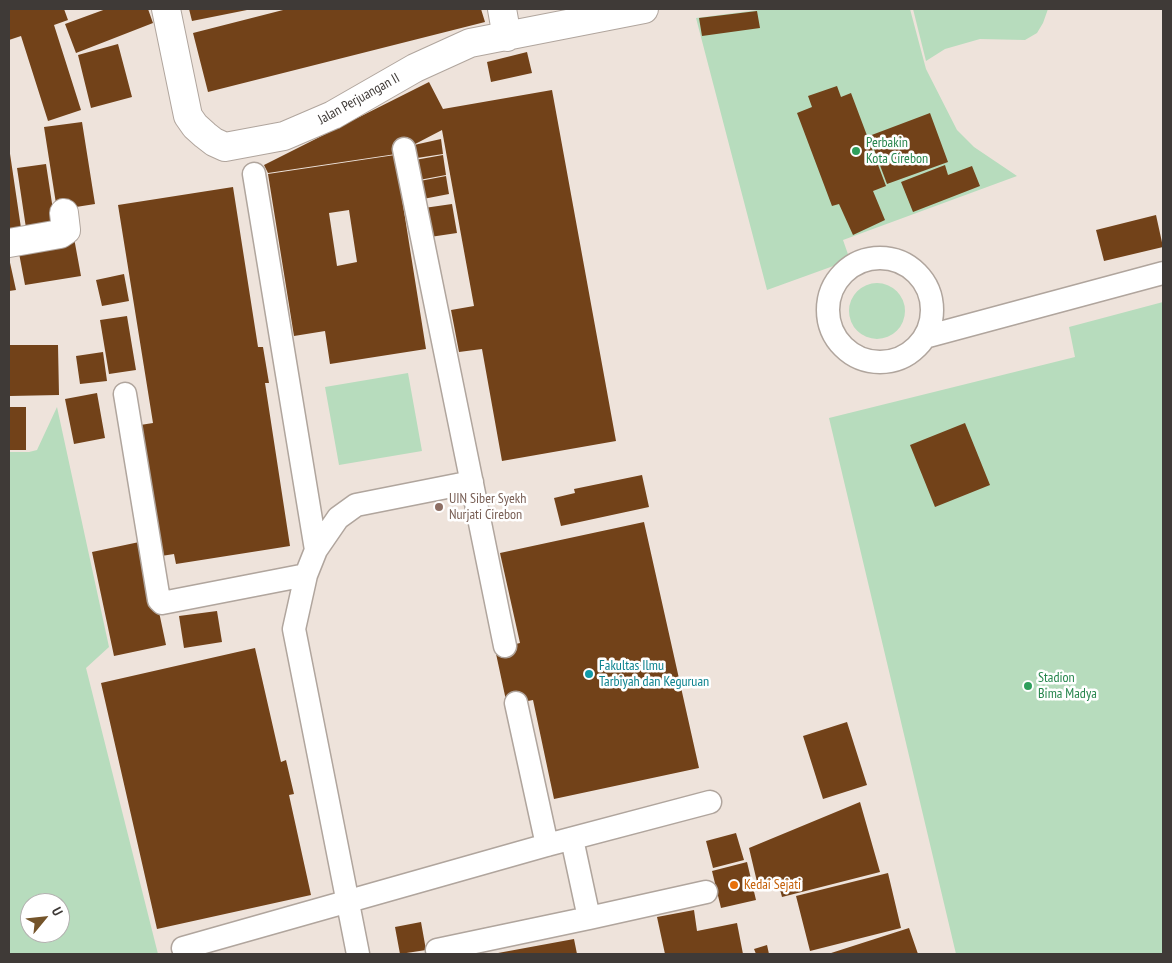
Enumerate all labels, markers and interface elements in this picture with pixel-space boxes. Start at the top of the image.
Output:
street label: Jalan Perjuangan II [315,70,403,128]
place label: Perbakin Kota Cirebon [866,135,928,168]
marker: Perbakin Kota Cirebon [850,145,862,157]
place label: UIN Siber Syekh Nurjati Cirebon [449,491,526,524]
marker: UIN Siber Syekh Nurjati Cirebon [433,501,445,513]
place label: Fakultas Ilmu Tarbiyah dan Keguruan [599,658,709,690]
marker: Fakultas Ilmu Tarbiyah dan Keguruan [583,668,595,680]
place label: Stadion Bima Madya [1038,670,1097,702]
marker: Stadion Bima Madya [1022,680,1034,692]
place label: Kedai Sejati [744,877,801,893]
marker: Kedai Sejati [728,879,740,891]
north arrow [20,893,70,943]
text: U [48,904,67,919]

